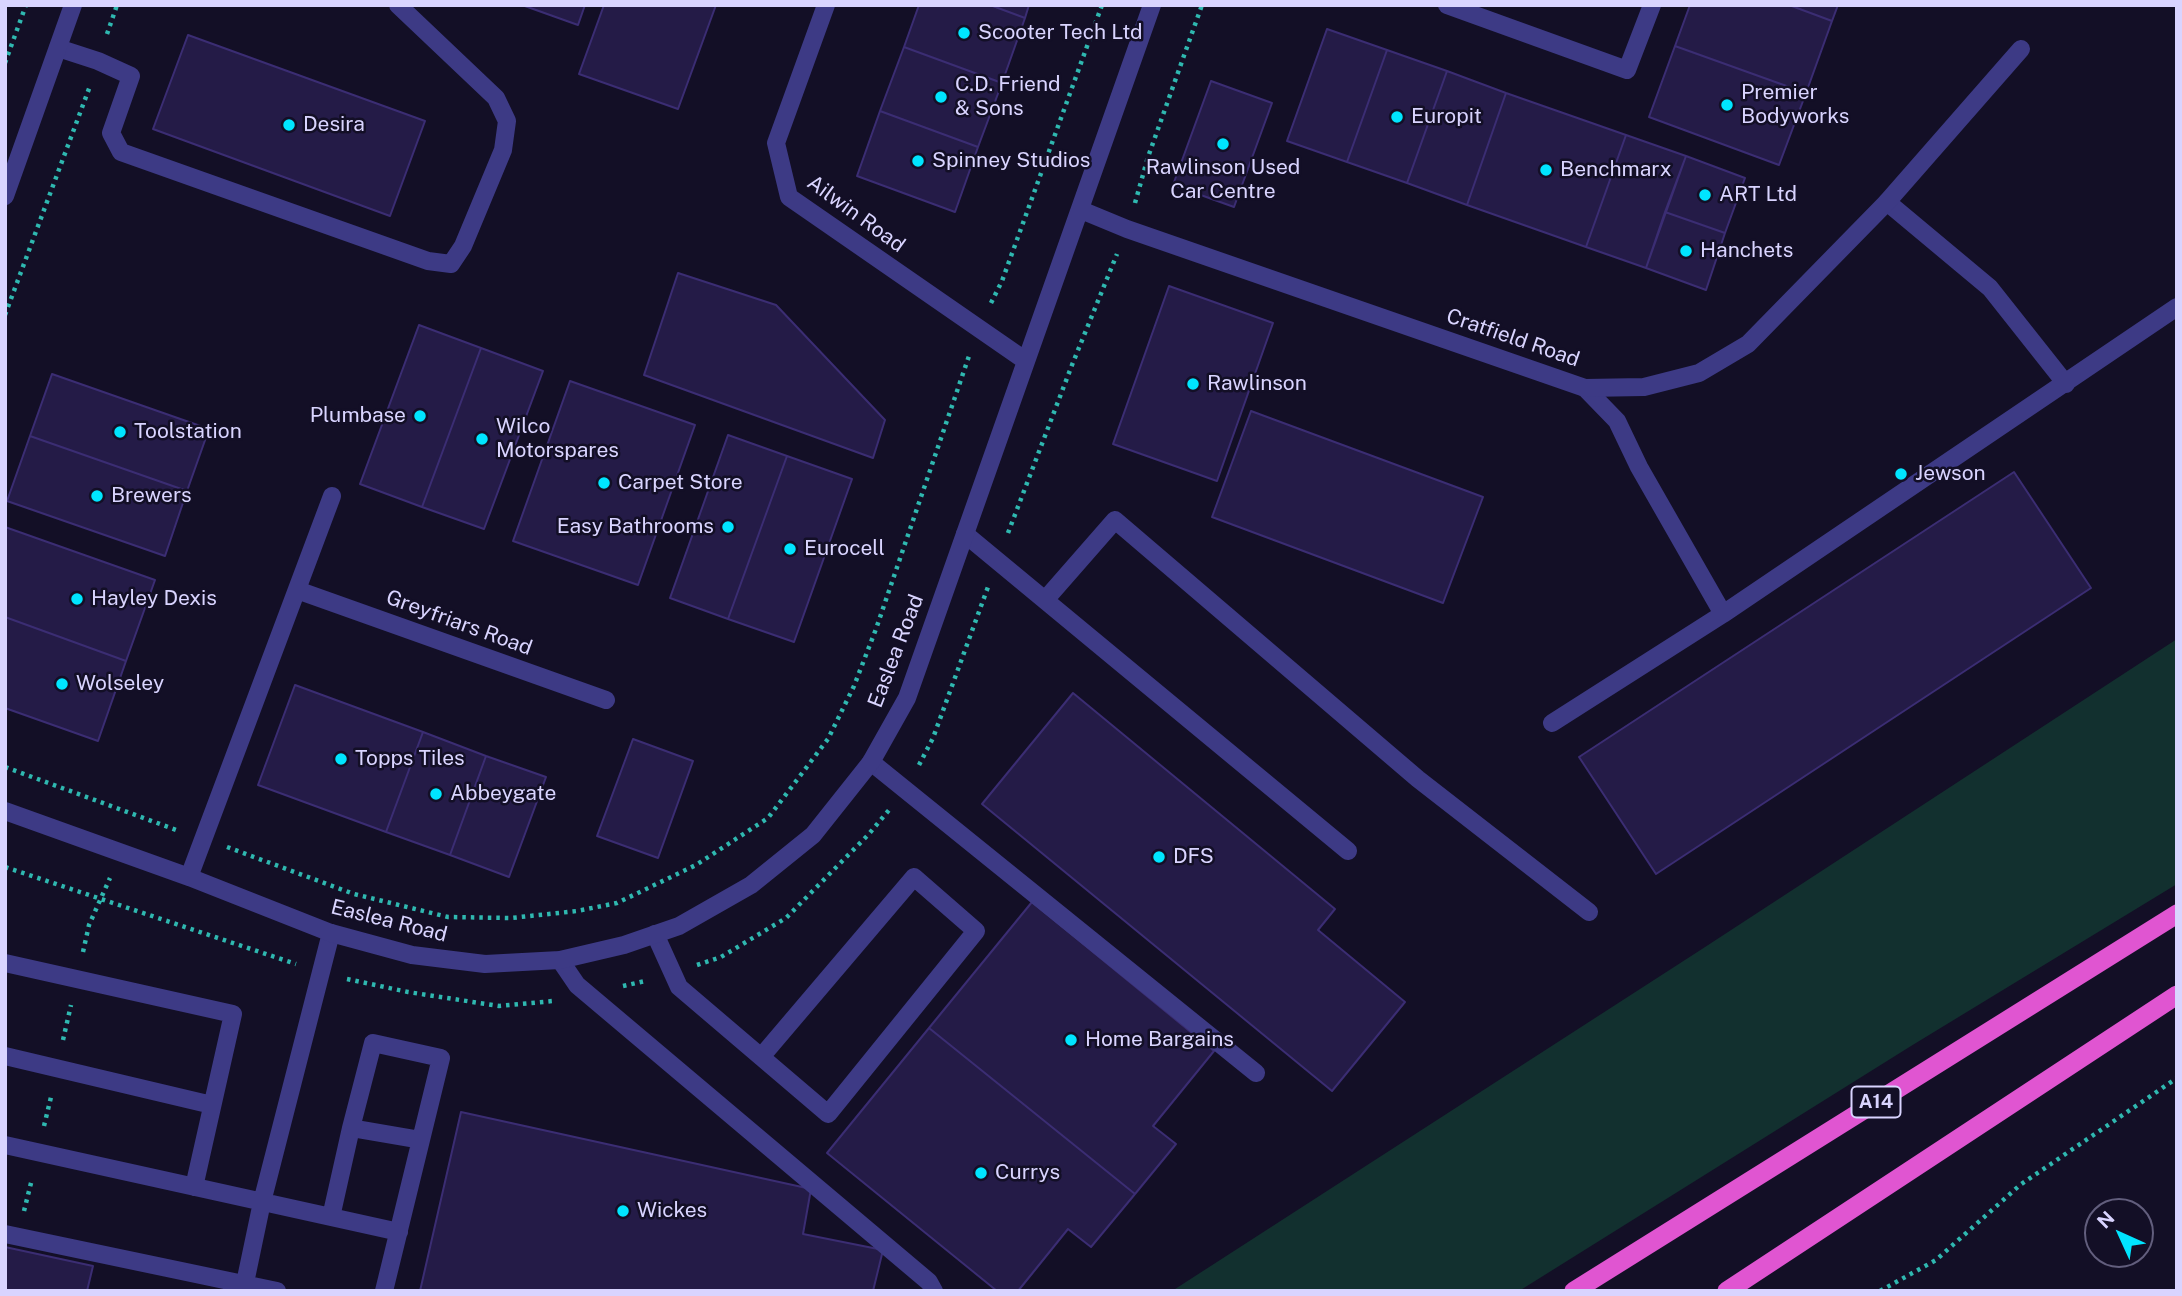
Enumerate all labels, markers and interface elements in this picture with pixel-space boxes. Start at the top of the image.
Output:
place label: Scooter Tech Ltd [978,20,1143,46]
marker: Scooter Tech Ltd [956,25,972,41]
place label: C.D. Friend & Sons [955,72,1061,122]
place label: Premier Bodyworks [1741,80,1849,130]
marker: C.D. Friend & Sons [933,89,949,105]
marker: Premier Bodyworks [1719,97,1735,113]
place label: Europit [1411,104,1482,130]
marker: Europit [1389,109,1405,125]
place label: Desira [303,112,365,138]
marker: Desira [281,117,297,133]
marker: Rawlinson Used Car Centre [1215,136,1231,152]
place label: Spinney Studios [932,148,1090,174]
marker: Spinney Studios [910,153,926,169]
place label: Rawlinson Used Car Centre [1146,155,1300,205]
place label: Benchmarx [1560,157,1672,183]
marker: Benchmarx [1538,162,1554,178]
street label: Ailwin Road [802,170,910,258]
place label: ART Ltd [1719,182,1797,208]
marker: ART Ltd [1697,187,1713,203]
place label: Hanchets [1700,238,1793,264]
marker: Hanchets [1678,243,1694,259]
street label: Cratfield Road [1443,303,1583,373]
place label: Rawlinson [1207,371,1307,397]
marker: Rawlinson [1185,376,1201,392]
place label: Plumbase [310,403,406,429]
marker: Plumbase [412,408,428,424]
place label: Wilco Motorspares [496,414,619,464]
place label: Toolstation [134,419,242,445]
marker: Toolstation [112,424,128,440]
marker: Wilco Motorspares [474,431,490,447]
place label: Jewson [1915,461,1986,487]
marker: Jewson [1893,466,1909,482]
place label: Carpet Store [618,470,743,496]
marker: Carpet Store [596,475,612,491]
place label: Brewers [111,483,192,509]
marker: Brewers [89,488,105,504]
place label: Easy Bathrooms [557,514,714,540]
marker: Easy Bathrooms [720,519,736,535]
place label: Eurocell [804,536,885,562]
marker: Eurocell [782,541,798,557]
street label: Greyfriars Road [383,585,535,661]
place label: Hayley Dexis [91,586,217,612]
marker: Hayley Dexis [69,591,85,607]
street label: Easlea Road [863,591,929,711]
place label: Wolseley [76,671,164,697]
marker: Wolseley [54,676,70,692]
place label: Topps Tiles [355,746,465,772]
marker: Topps Tiles [333,751,349,767]
place label: Abbeygate [450,781,556,807]
marker: Abbeygate [428,786,444,802]
place label: DFS [1173,844,1214,870]
marker: DFS [1151,849,1167,865]
street label: Easlea Road [328,894,450,948]
place label: Home Bargains [1085,1027,1234,1053]
marker: Home Bargains [1063,1032,1079,1048]
road number: A14 [1852,1086,1900,1118]
place label: Currys [995,1160,1060,1186]
marker: Currys [973,1165,989,1181]
place label: Wickes [637,1198,707,1224]
north arrow [2084,1198,2154,1268]
marker: Wickes [615,1203,631,1219]
text: N [2093,1207,2119,1233]

